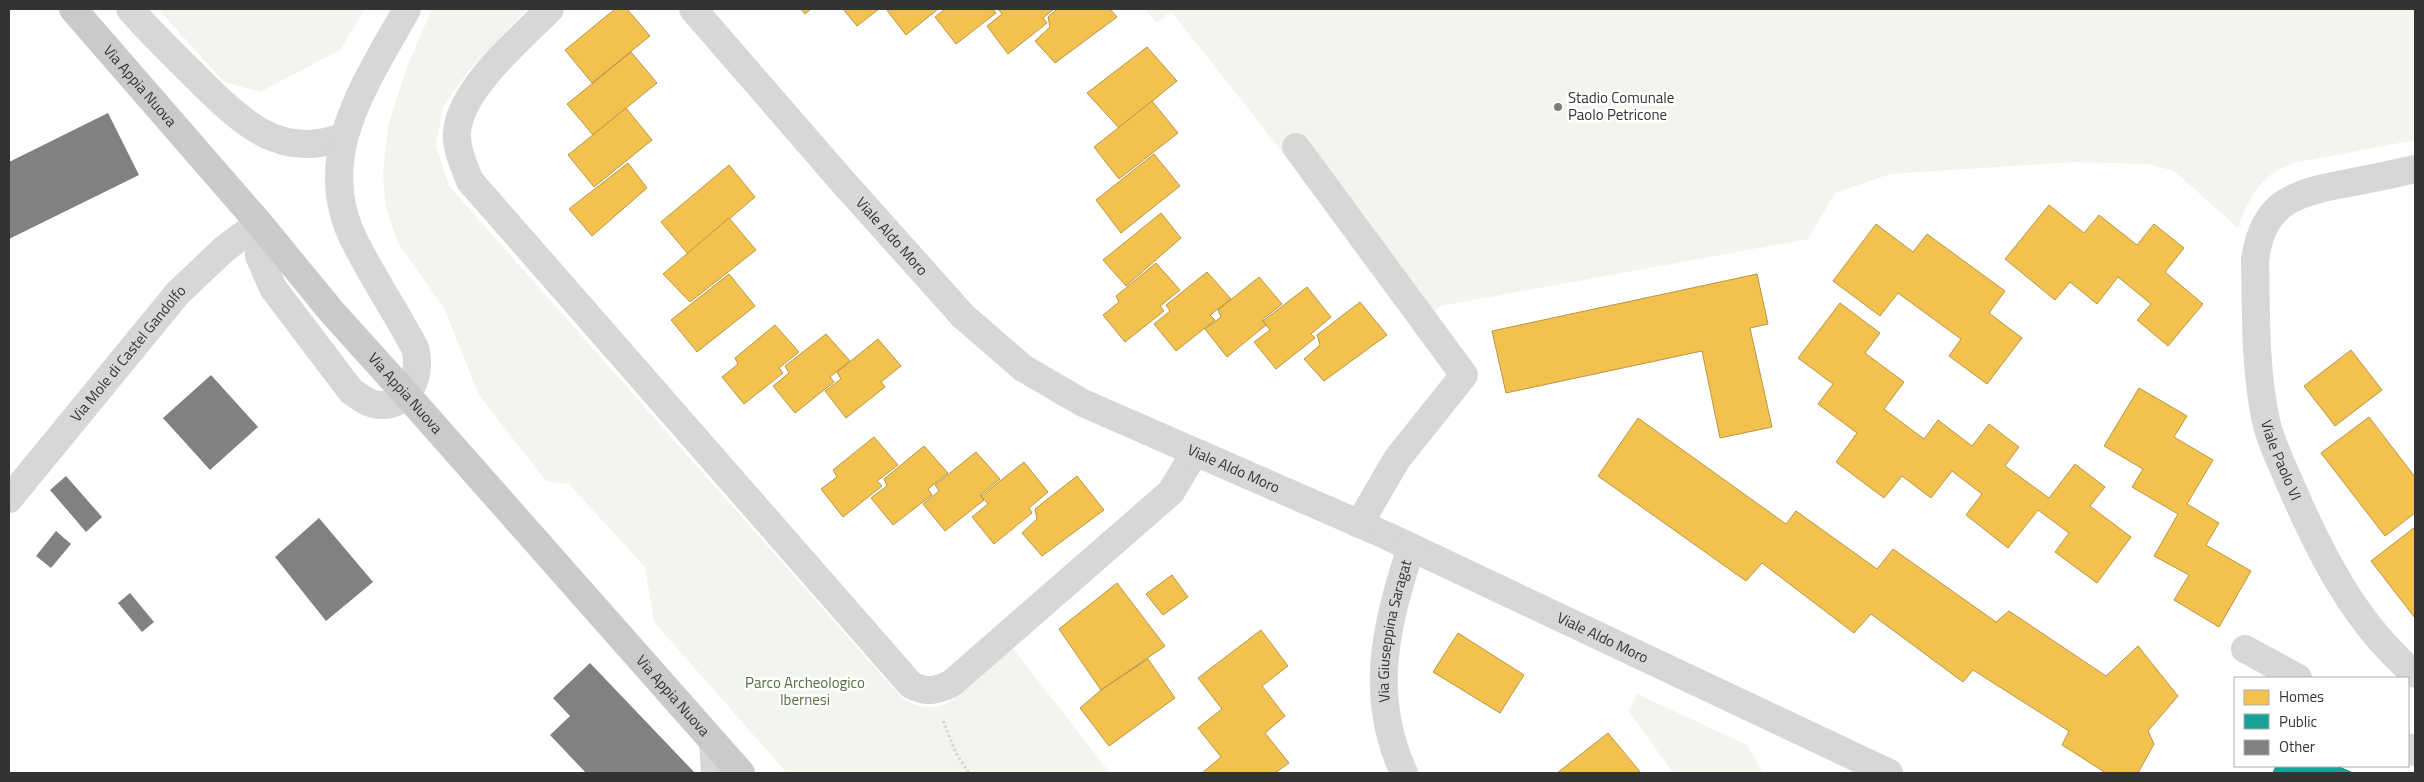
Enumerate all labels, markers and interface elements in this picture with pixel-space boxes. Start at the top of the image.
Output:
street label: Via Appia Nuova [98,40,183,132]
place label: Stadio Comunale Paolo Petricone [1568,86,1674,126]
marker: Stadio Comunale Paolo Petricone [1552,101,1564,113]
street label: Viale Aldo Moro [851,192,934,281]
street label: Via Mole di Castel Gandolfo [65,279,191,427]
street label: Via Appia Nuova [363,347,448,439]
street label: Viale Paolo VI [2255,417,2308,504]
street label: Viale Aldo Moro [1184,438,1284,499]
street label: Via Giuseppina Saragat [1372,556,1418,703]
street label: Viale Aldo Moro [1553,606,1653,669]
street label: Via Appia Nuova [631,650,716,742]
park label: Parco Archeologico Ibernesi [745,671,865,711]
legend [2234,677,2409,767]
text: Homes [2279,685,2324,708]
text: Public [2279,710,2317,733]
text: Other [2279,735,2315,758]

